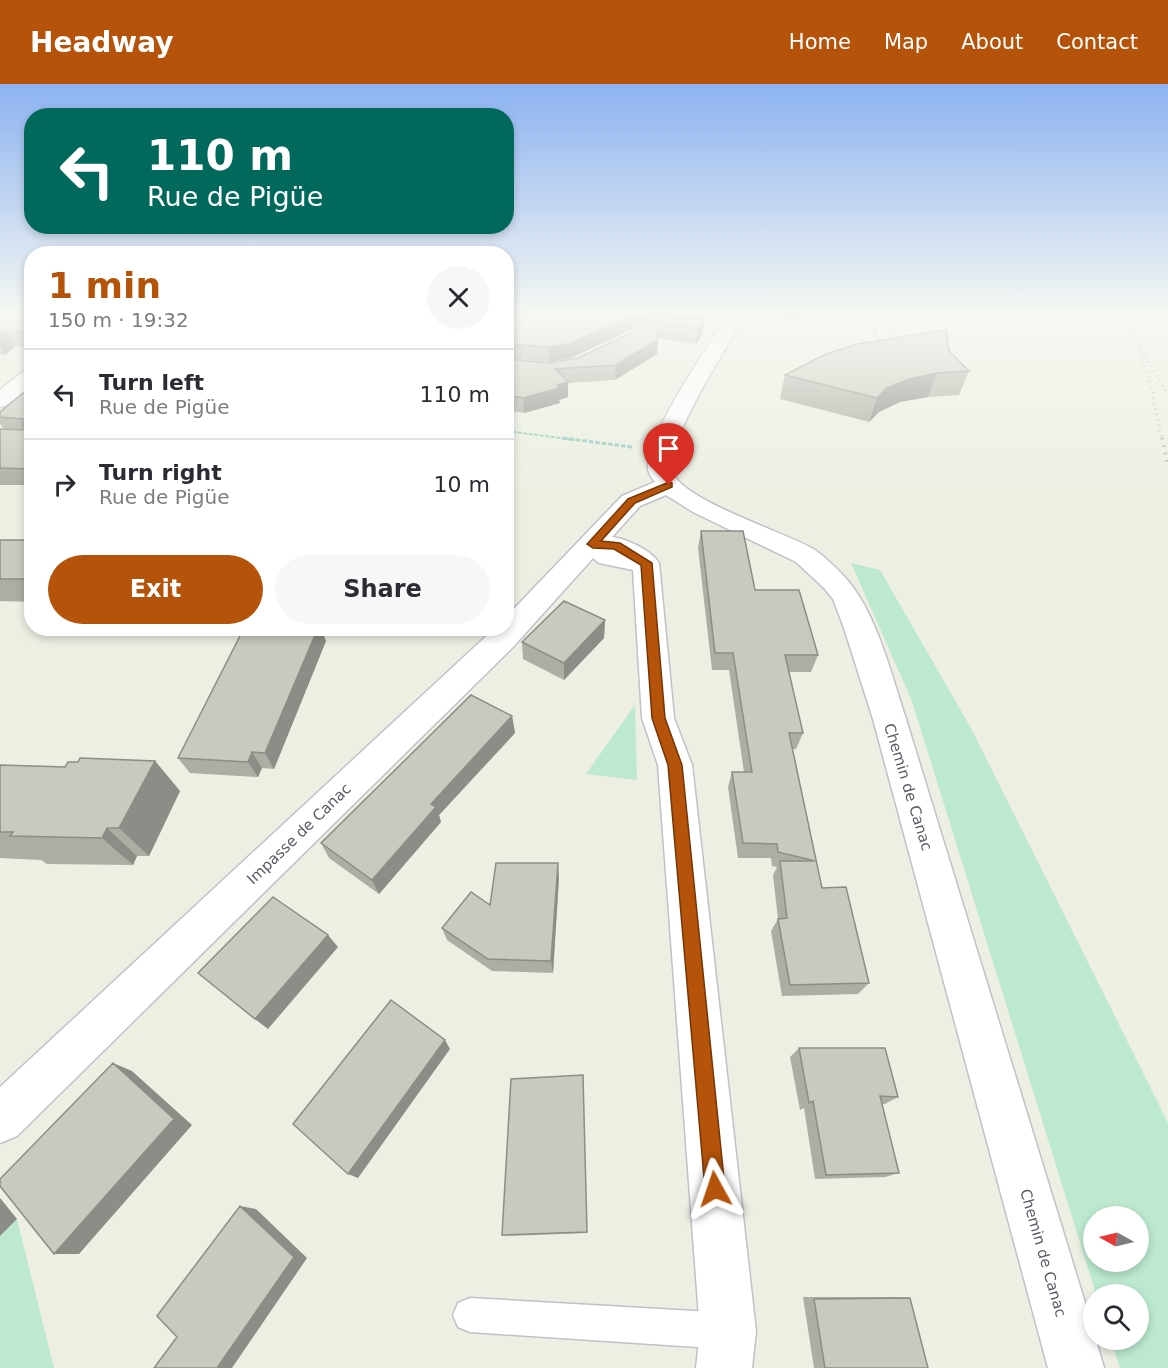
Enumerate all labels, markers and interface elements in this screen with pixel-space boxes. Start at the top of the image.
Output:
text: Headway [30,26,174,59]
text: Home [789,30,851,54]
text: Map [884,30,928,54]
text: About [961,30,1023,54]
text: Contact [1056,30,1138,54]
text: 110 m [147,131,293,180]
icon: left [48,132,126,210]
text: Rue de Pigüe [147,181,323,212]
text: 1 min [48,265,161,306]
button: close [427,266,490,329]
text: 150 m · 19:32 [48,308,189,332]
text: Turn left [99,370,204,395]
icon: left [48,378,81,411]
text: 110 m [420,382,490,407]
text: Rue de Pigüe [99,395,230,419]
pin [643,423,694,485]
icon: arrive [652,432,685,465]
text: Turn right [99,460,222,485]
icon: right [48,468,81,501]
text: 10 m [434,472,490,497]
text: Rue de Pigüe [99,485,230,509]
button: Exit [48,555,263,624]
button: Share [275,555,490,624]
street label: Chemin de Canac [880,721,936,853]
street label: Impasse de Canac [243,780,355,888]
position arrow [683,1157,747,1221]
street label: Chemin de Canac [1016,1187,1070,1319]
north arrow [1083,1206,1149,1272]
map controls [1083,1206,1149,1350]
button: search [1083,1284,1149,1350]

